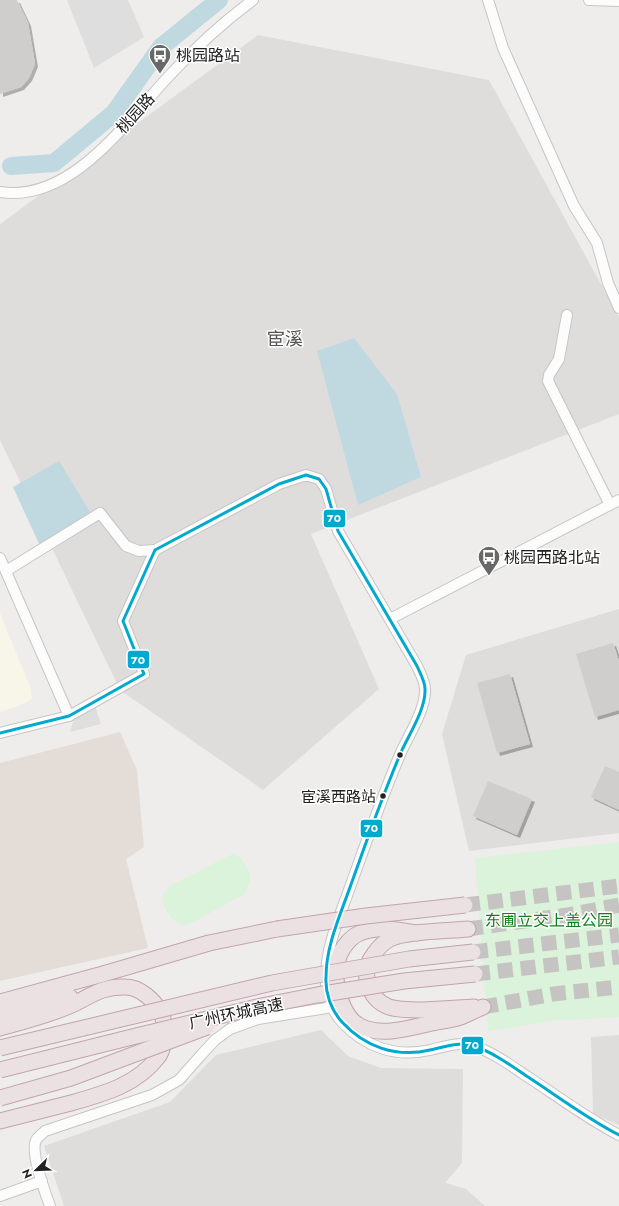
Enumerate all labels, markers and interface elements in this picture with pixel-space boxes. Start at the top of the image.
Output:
bus stop icon: 桃园路站 [147,42,173,75]
place label: 桃园路站 [176,44,240,67]
street label: 桃园路 [111,88,160,139]
district label: 宦溪 [267,326,303,352]
line badge: 70 [323,509,346,528]
text: 70 [327,510,341,526]
bus stop icon: 桃园西路北站 [476,544,502,577]
place label: 桃园西路北站 [504,546,600,569]
line badge: 70 [127,650,150,669]
text: 70 [131,652,145,668]
unlabelled marker [395,750,405,760]
place label: 宦溪西路站 [301,786,376,808]
marker: 宦溪西路站 [378,791,388,801]
line badge: 70 [360,819,383,838]
text: 70 [364,820,378,836]
park label: 东圃立交上盖公园 [485,909,613,932]
street label: 广州环城高速 [187,992,285,1035]
line badge: 70 [461,1036,484,1055]
text: 70 [465,1037,479,1053]
north arrow [16,1150,56,1190]
text: N [18,1167,36,1181]

